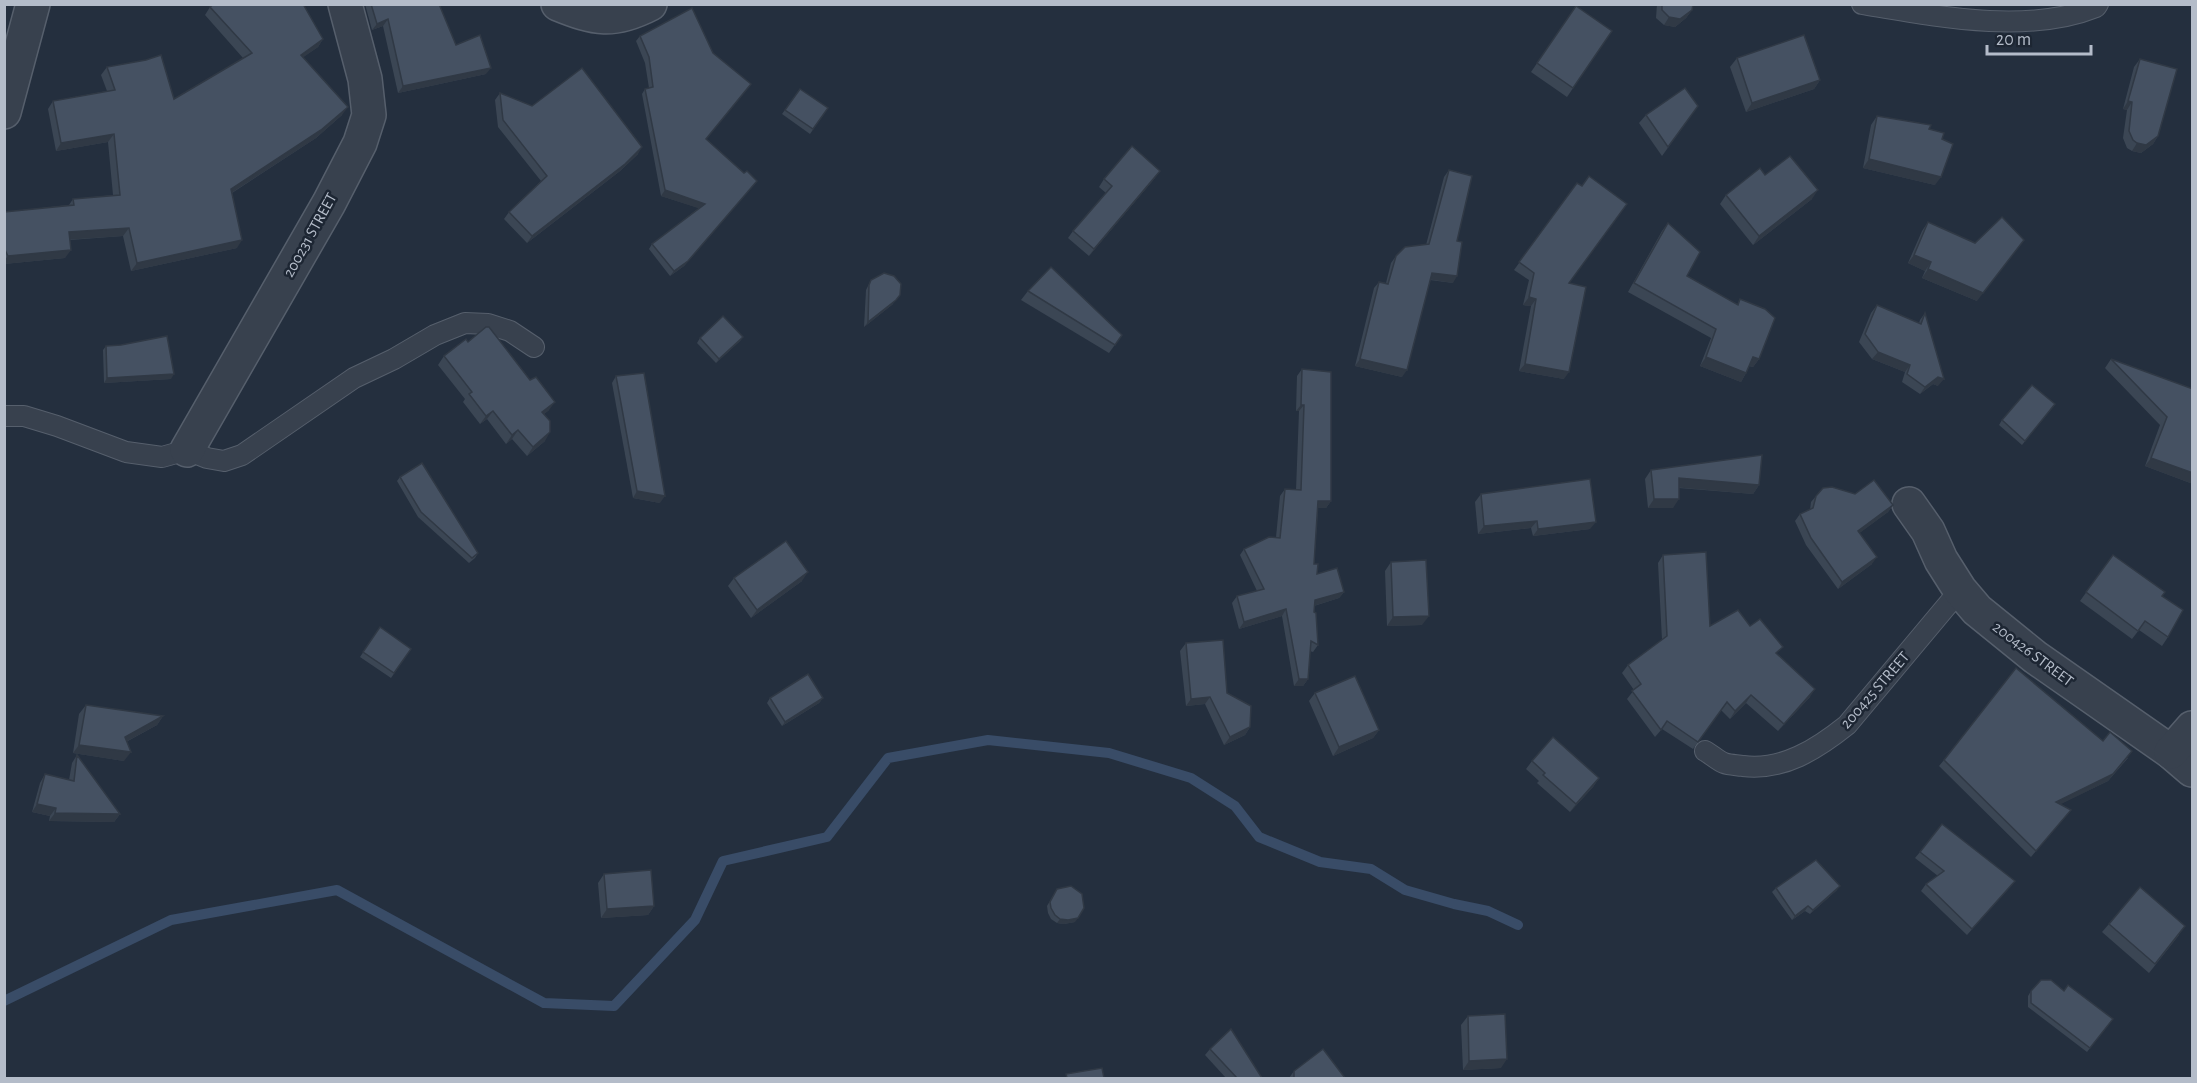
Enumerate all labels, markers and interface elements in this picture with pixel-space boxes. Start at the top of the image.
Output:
scale bar [1987,18,2090,56]
text: 20 m [1996,31,2031,49]
street label: 200231 STREET [280,190,340,280]
street label: 200426 STREET [1990,619,2077,690]
street label: 200425 STREET [1838,648,1913,731]

